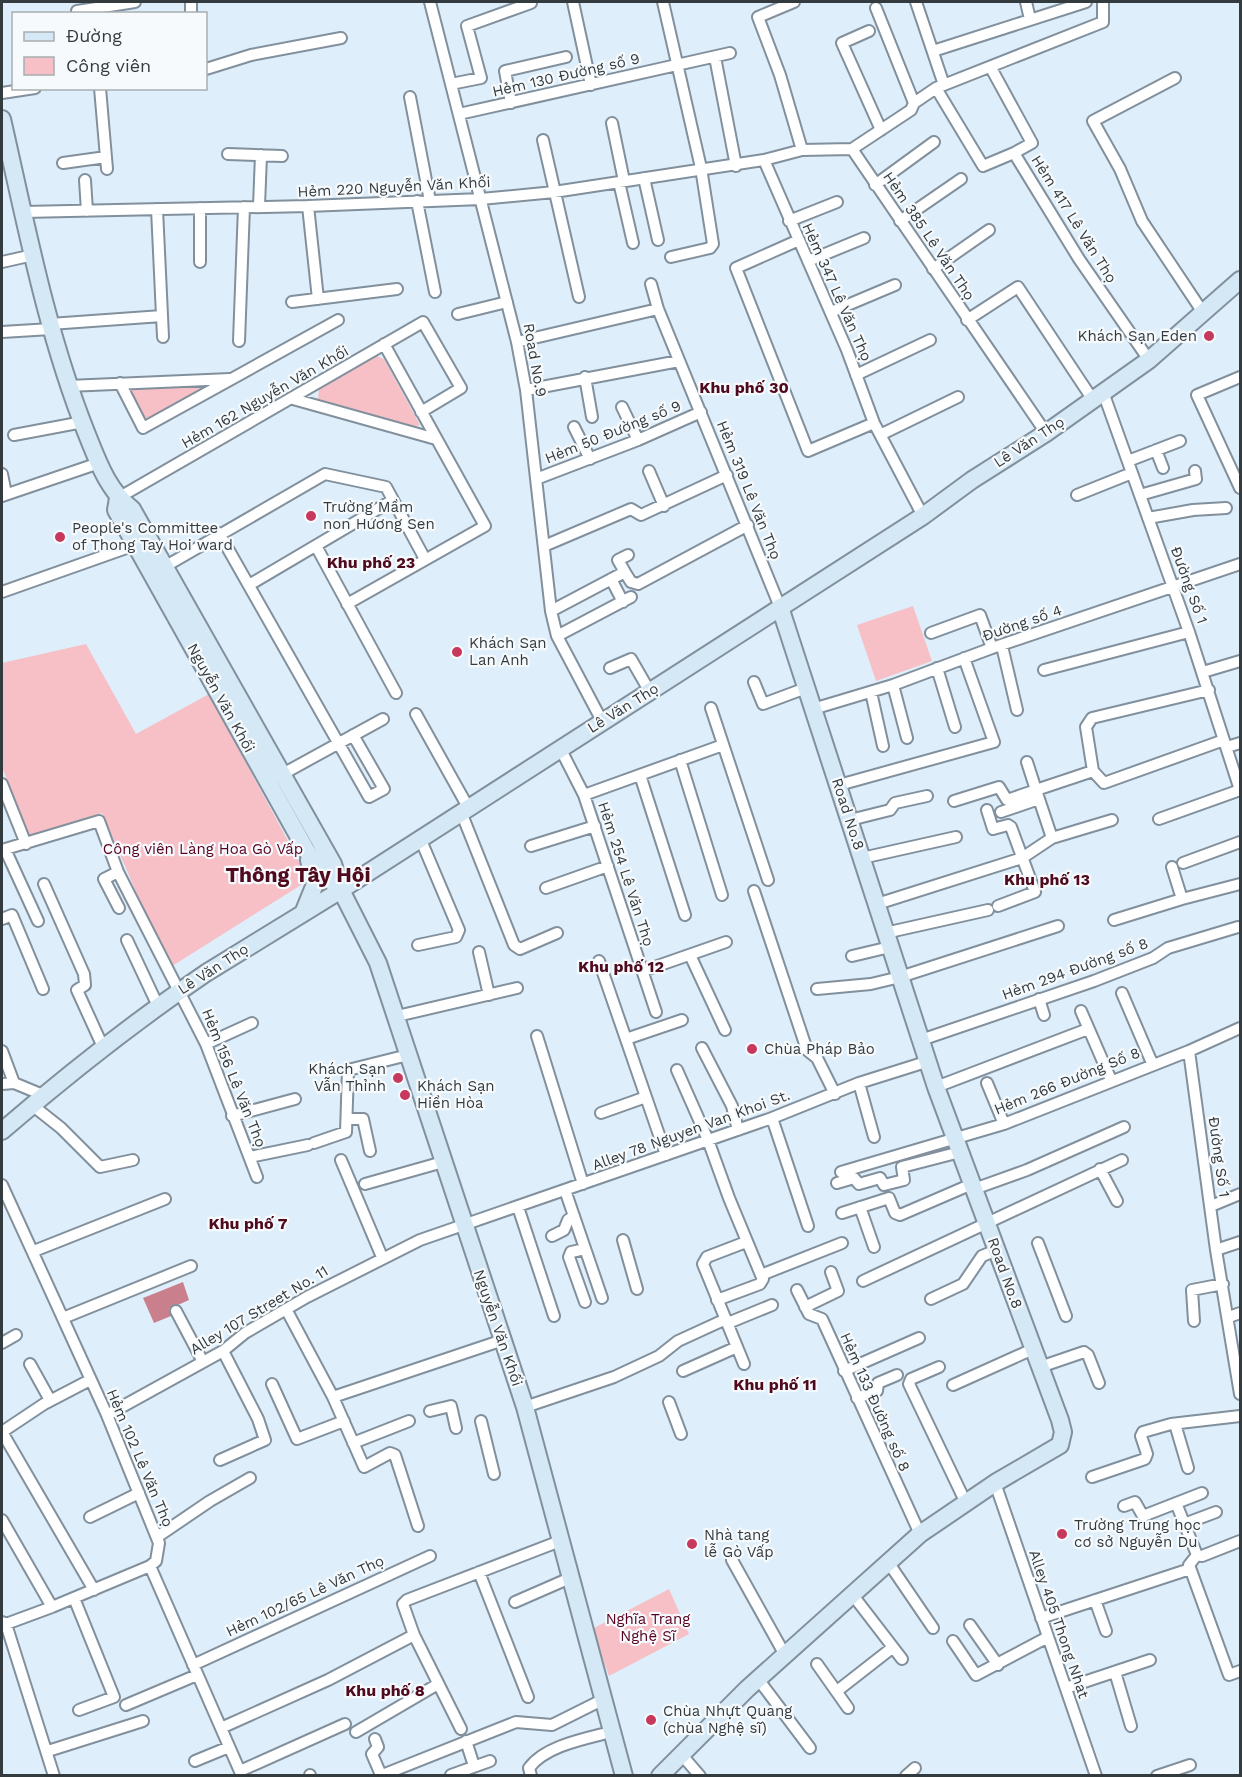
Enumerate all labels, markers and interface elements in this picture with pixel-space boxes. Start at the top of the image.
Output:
legend [12,12,207,90]
text: Đường [66,25,122,46]
street label: Hẻm 130 Đường số 9 [491,49,641,101]
text: Công viên [66,55,151,76]
street label: Hẻm 417 Lê Văn Thọ [1027,152,1121,286]
street label: Hẻm 385 Lê Văn Thọ [879,168,979,304]
street label: Hẻm 220 Nguyễn Văn Khối [297,172,491,201]
street label: Hẻm 347 Lê Văn Thọ [798,220,876,364]
street label: Road No.9 [520,322,550,398]
place label: Khách Sạn Eden [1078,327,1197,345]
marker: Khách Sạn Eden [1202,329,1216,343]
street label: Hẻm 162 Nguyễn Văn Khối [178,341,352,452]
district label: Khu phố 30 [699,378,789,397]
street label: Hẻm 50 Đường số 9 [542,396,684,468]
street label: Lê Văn Thọ [990,413,1068,471]
street label: Hẻm 319 Lê Văn Thọ [713,418,785,562]
place label: Trường Mầm non Hương Sen [323,498,435,533]
marker: Trường Mầm non Hương Sen [304,509,318,523]
place label: People's Committee of Thong Tay Hoi ward [72,519,233,554]
marker: People's Committee of Thong Tay Hoi ward [53,530,67,544]
street label: Đường Số 1 [1167,544,1211,626]
district label: Khu phố 23 [327,553,415,572]
street label: Đường số 4 [980,601,1064,645]
place label: Khách Sạn Lan Anh [469,634,547,669]
street label: Nguyễn Văn Khối [184,640,259,756]
marker: Khách Sạn Lan Anh [450,645,464,659]
street label: Lê Văn Thọ [584,679,662,737]
street label: Road No.8 [828,776,868,852]
street label: Hẻm 254 Lê Văn Thọ [594,799,658,949]
park label: Công viên Làng Hoa Gò Vấp [103,840,303,858]
district label: Thông Tây Hội [225,862,371,887]
district label: Khu phố 13 [1004,870,1090,889]
street label: Hẻm 294 Đường số 8 [999,934,1151,1004]
street label: Lê Văn Thọ [174,940,252,998]
district label: Khu phố 12 [578,957,664,976]
street label: Hẻm 156 Lê Văn Thọ [198,1006,270,1150]
place label: Chùa Pháp Bảo [764,1040,875,1058]
marker: Chùa Pháp Bảo [745,1042,759,1056]
street label: Hẻm 266 Đường Số 8 [991,1043,1143,1119]
place label: Khách Sạn Vẫn Thỉnh [308,1060,386,1095]
marker: Khách Sạn Vẫn Thỉnh [391,1071,405,1085]
place label: Khách Sạn Hiền Hòa [417,1077,495,1112]
street label: Alley 78 Nguyen Van Khoi St. [590,1086,792,1174]
marker: Khách Sạn Hiền Hòa [398,1088,412,1102]
street label: Đường Số 1 [1204,1116,1234,1198]
district label: Khu phố 7 [209,1214,288,1233]
street label: Road No.8 [984,1235,1026,1311]
street label: Alley 107 Street No. 11 [187,1262,331,1358]
street label: Nguyễn Văn Khối [470,1267,527,1389]
street label: Hẻm 133 Đường số 8 [836,1330,914,1474]
district label: Khu phố 11 [733,1375,817,1394]
street label: Hẻm 102 Lê Văn Thọ [103,1386,177,1530]
place label: Trường Trung học cơ sở Nguyễn Du [1074,1516,1201,1551]
place label: Nhà tang lễ Gò Vấp [704,1526,774,1561]
marker: Trường Trung học cơ sở Nguyễn Du [1055,1527,1069,1541]
marker: Nhà tang lễ Gò Vấp [685,1537,699,1551]
street label: Alley 405 Thong Nhat [1025,1547,1093,1701]
street label: Hẻm 102/65 Lê Văn Thọ [223,1551,387,1641]
park label: Nghĩa Trang Nghệ Sĩ [606,1610,690,1645]
district label: Khu phố 8 [345,1681,425,1700]
place label: Chùa Nhựt Quang (chùa Nghệ sĩ) [663,1702,792,1737]
marker: Chùa Nhựt Quang (chùa Nghệ sĩ) [644,1713,658,1727]

